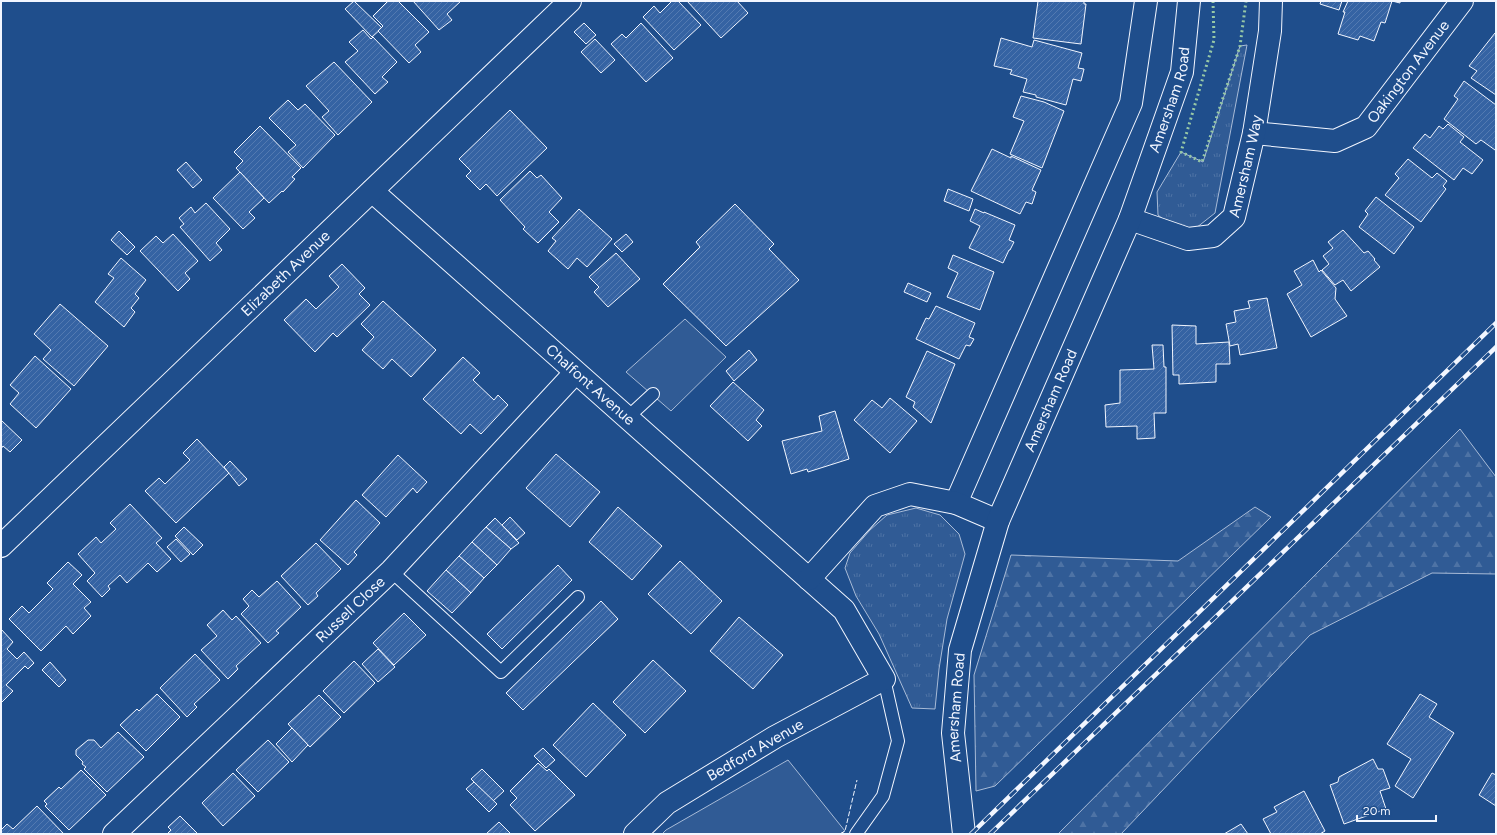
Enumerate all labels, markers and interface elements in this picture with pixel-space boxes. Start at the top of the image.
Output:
street label: Oakington Avenue [1363,17,1453,127]
street label: Amersham Road [1145,46,1193,155]
street label: Amersham Way [1225,113,1266,219]
street label: Elizabeth Avenue [237,227,334,320]
street label: Chalfont Avenue [542,341,639,429]
street label: Amersham Road [1020,346,1081,455]
street label: Russell Close [312,573,389,646]
street label: Amersham Road [944,652,969,764]
street label: Bedford Avenue [703,715,807,785]
scale bar [1357,797,1436,823]
text: 20 m [1363,804,1391,818]

